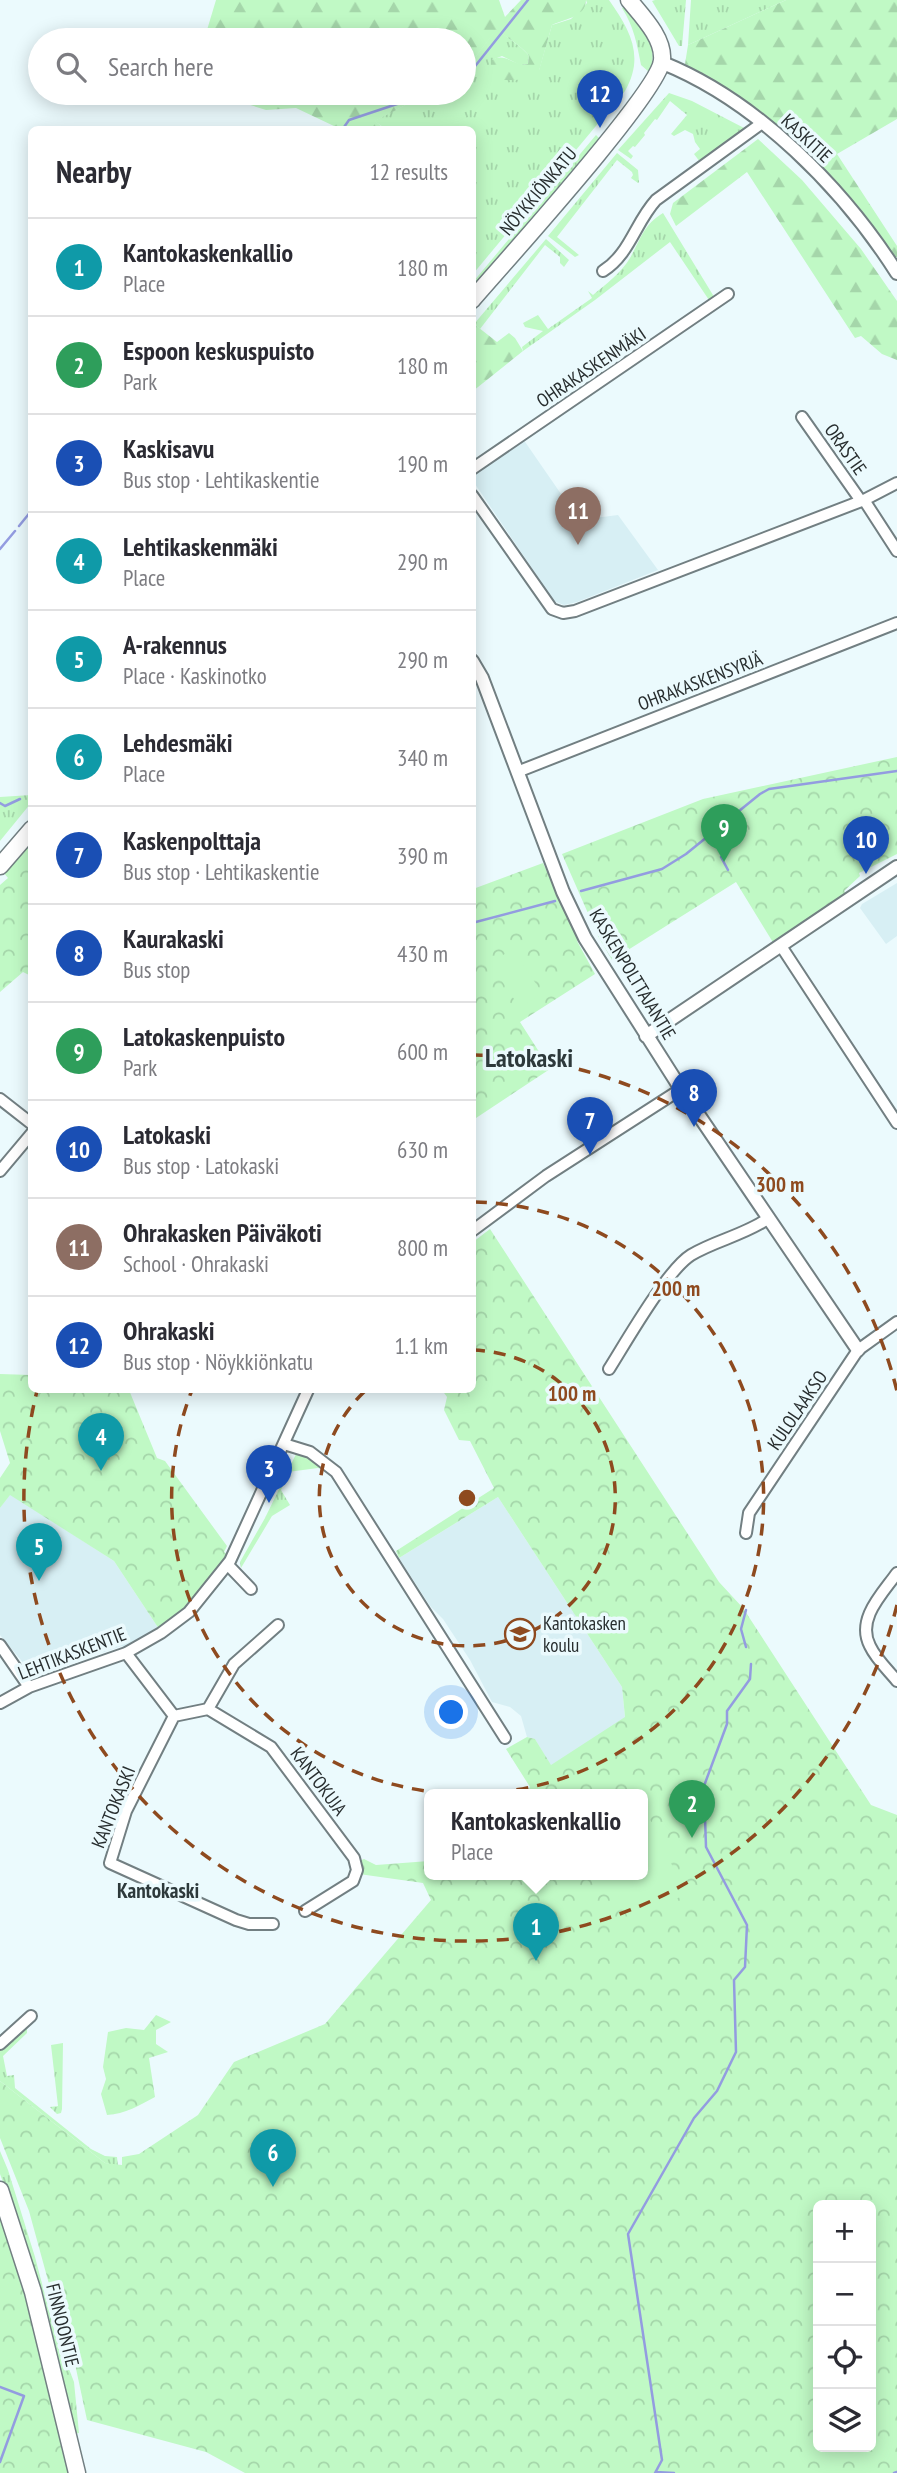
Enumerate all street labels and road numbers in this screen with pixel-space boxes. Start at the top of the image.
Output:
street label: KASKITIE [777,108,837,168]
street label: NÖYKKIÖNKATU [494,142,582,240]
street label: OHRAKASKENMÄKI [532,322,650,412]
street label: ORASTIE [820,419,872,479]
street label: OHRAKASKENSYRJÄ [634,646,766,716]
street label: KASKENPOLTTAJANTIE [584,904,682,1044]
street label: KULOLAAKSO [762,1366,832,1454]
street label: LEHTIKASKENTIE [14,1621,130,1685]
street label: KANTOKUJA [286,1742,352,1820]
street label: KANTOKASKI [86,1763,140,1851]
street label: FINNOONTIE [41,2281,85,2369]

